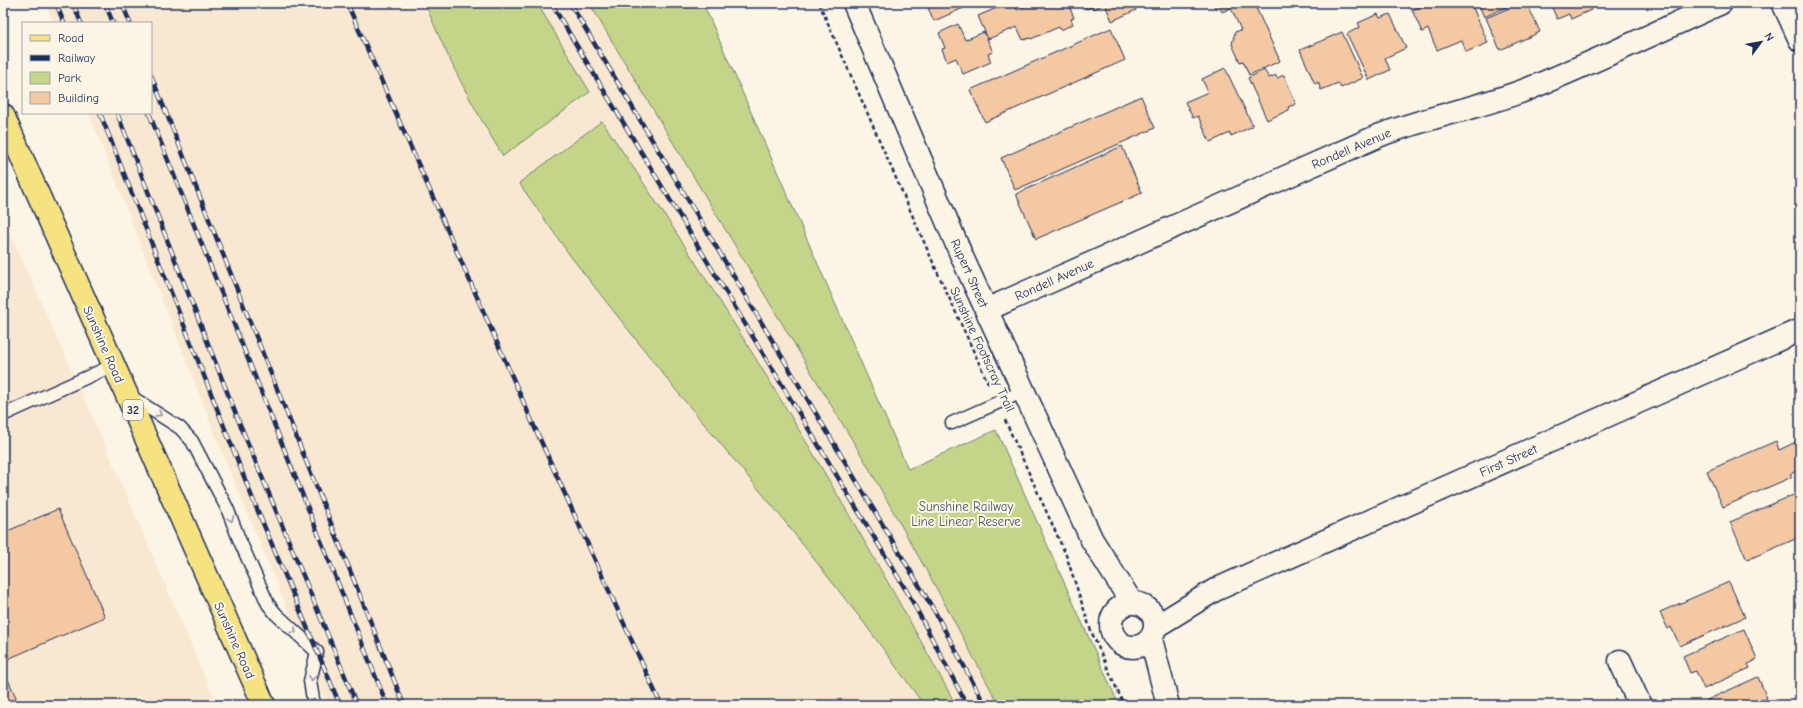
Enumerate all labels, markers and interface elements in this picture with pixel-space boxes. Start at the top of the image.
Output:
legend [22,22,152,114]
north arrow [1741,22,1781,62]
text: N [1762,30,1776,43]
text: Road [58,31,84,45]
text: Railway [58,51,96,65]
text: Park [58,71,81,85]
text: Building [58,91,99,105]
street label: Rondell Avenue [1309,125,1394,172]
street label: Rupert Street [948,237,992,311]
street label: Rondell Avenue [1012,255,1096,304]
street label: Sunshine Footscray Trail [947,284,1018,414]
street label: Sunshine Road [80,303,127,385]
road number: 32 [123,400,143,420]
one-way arrow [155,409,162,417]
street label: First Street [1477,441,1541,480]
park label: Sunshine Railway Line Linear Reserve [911,499,1021,529]
one-way arrow [227,515,235,522]
street label: Sunshine Road [211,599,258,681]
one-way arrow [289,626,297,633]
one-way arrow [307,675,316,681]

